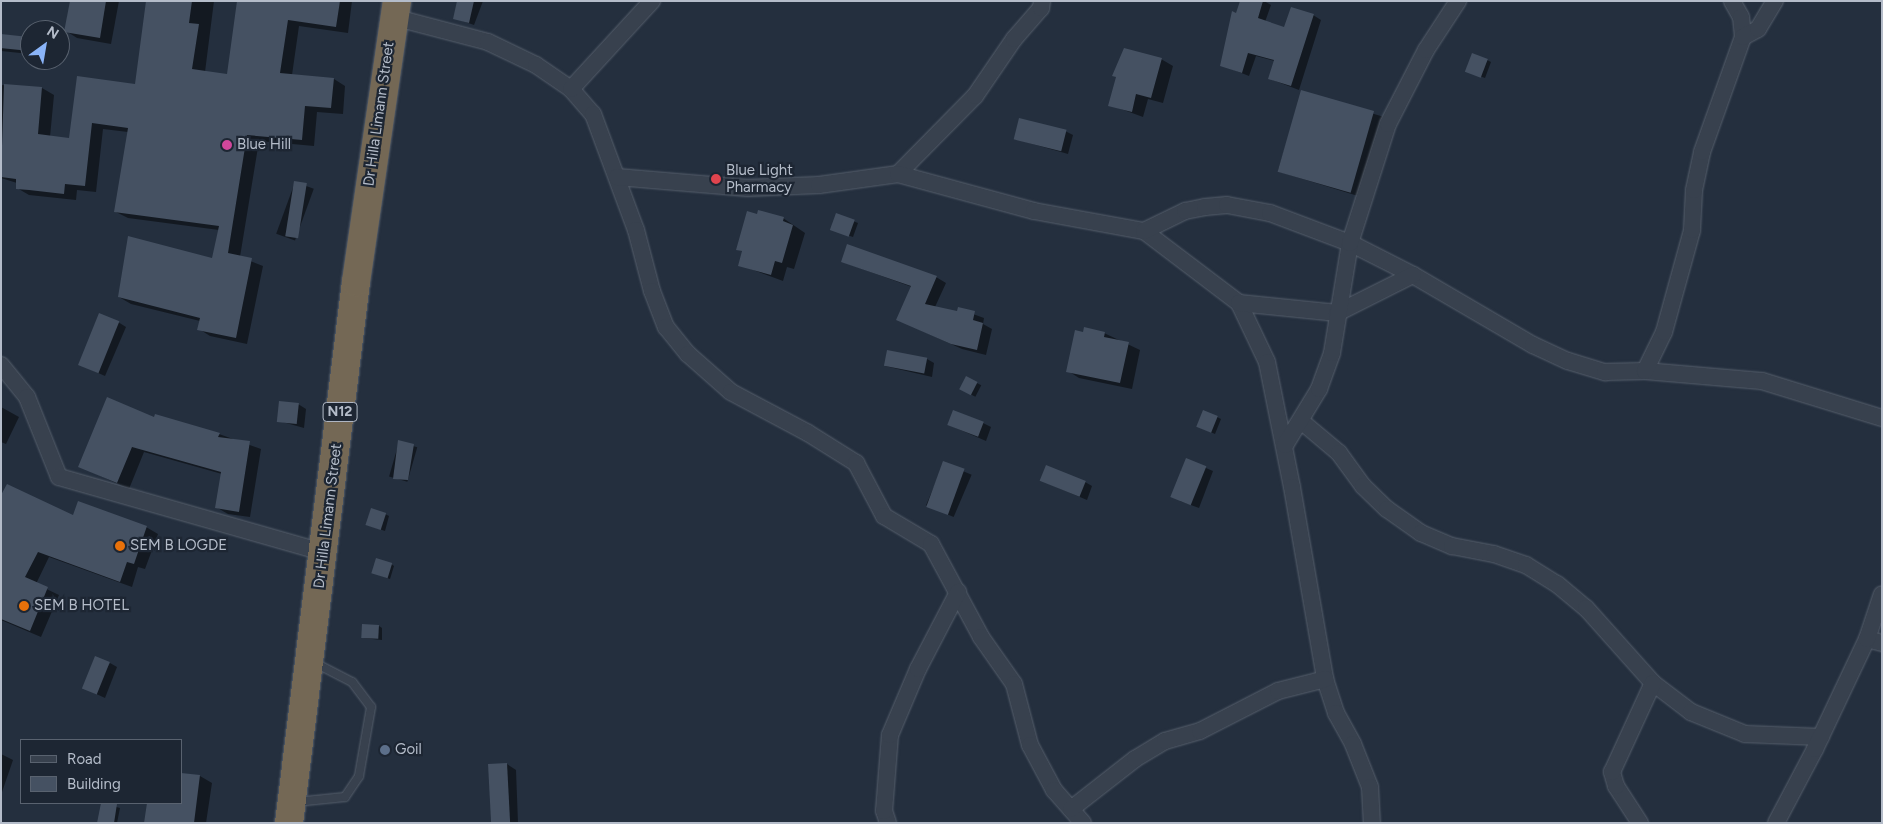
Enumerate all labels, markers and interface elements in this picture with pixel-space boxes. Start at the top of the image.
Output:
north arrow [20,20,70,70]
text: N [44,23,62,43]
street label: Dr Hilla Limann Street [360,40,398,188]
place label: Blue Hill [237,136,291,154]
marker: Blue Hill [221,139,233,151]
place label: Blue Light Pharmacy [726,161,793,196]
marker: Blue Light Pharmacy [710,173,722,185]
road number: N12 [322,401,358,424]
street label: Dr Hilla Limann Street [310,442,346,590]
place label: SEM B LOGDE [130,537,227,555]
marker: SEM B LOGDE [114,540,126,552]
place label: SEM B HOTEL [34,597,129,615]
marker: SEM B HOTEL [18,600,30,612]
legend [20,739,182,804]
place label: Goil [395,741,422,759]
marker: Goil [379,744,391,756]
text: Road [67,750,102,768]
text: Building [67,775,121,793]

